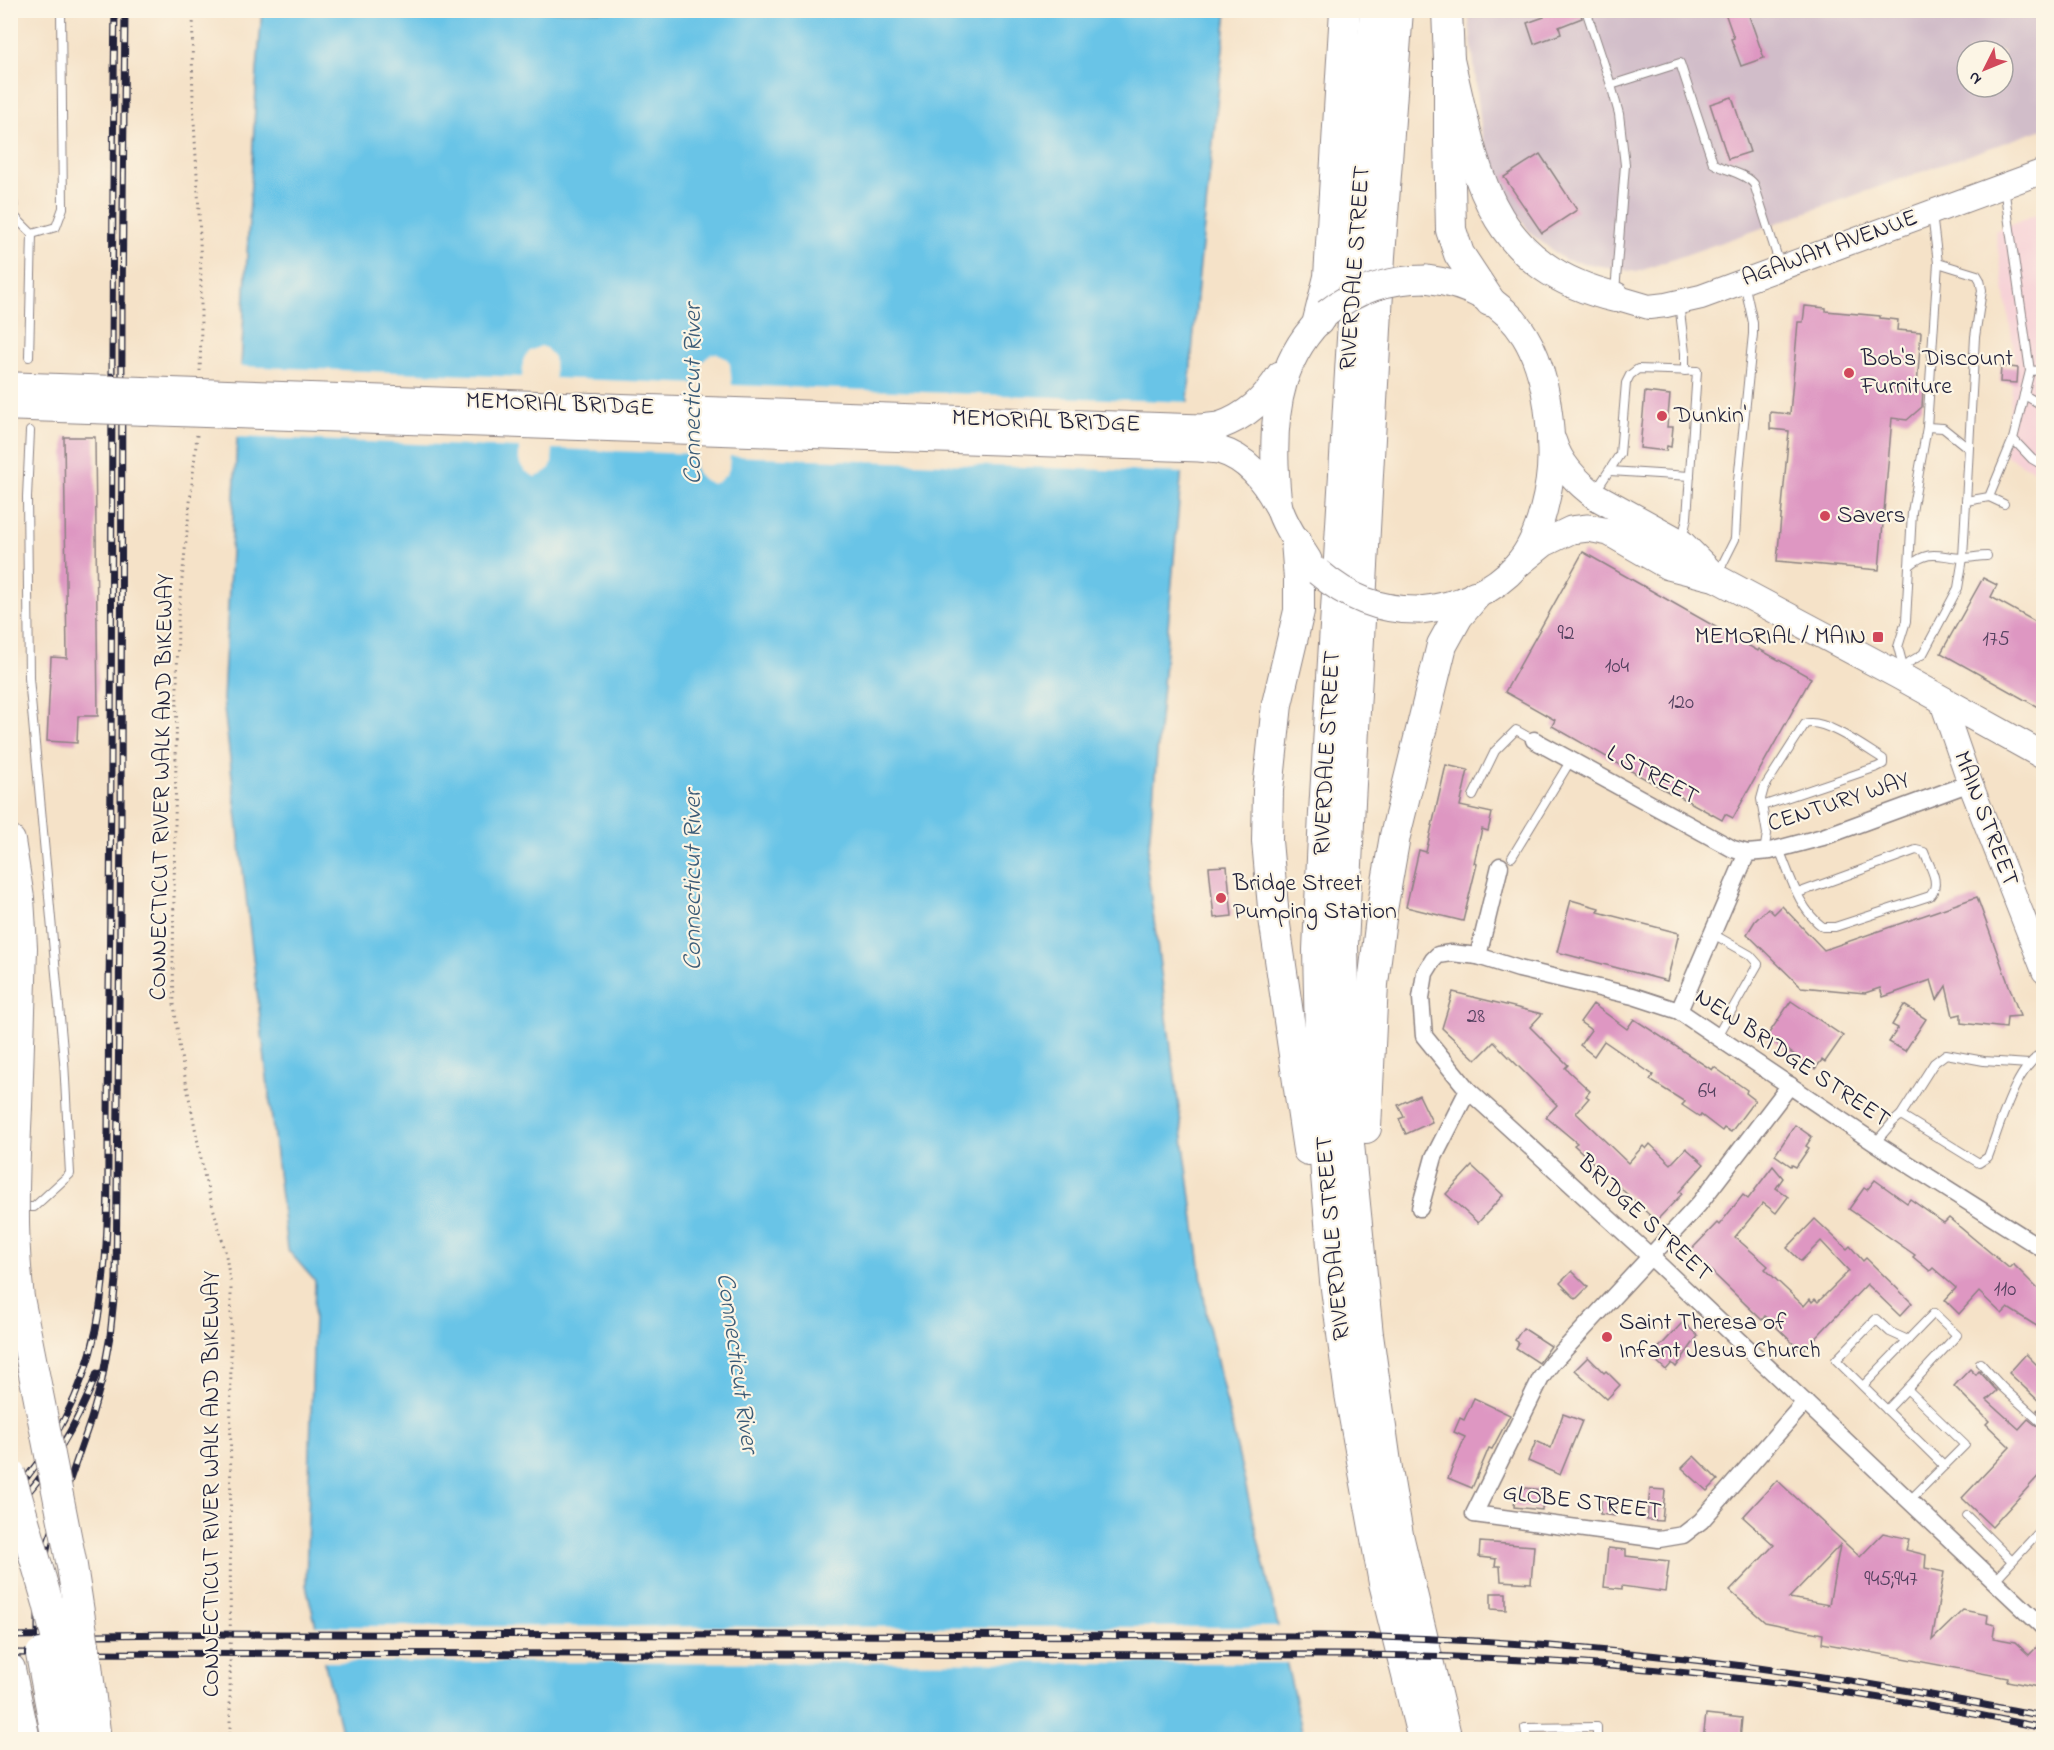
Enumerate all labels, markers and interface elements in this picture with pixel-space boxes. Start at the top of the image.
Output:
north arrow [1955,39,2015,99]
text: N [1963,66,1988,90]
street label: RIVERDALE STREET [1331,164,1381,372]
street label: AGAWAM AVENUE [1737,201,1923,297]
water label: Connecticut River [675,300,713,485]
place label: Bob's Discount Furniture [1860,342,2013,405]
marker: Bob's Discount Furniture [1842,366,1856,380]
street label: MEMORIAL BRIDGE [465,384,655,426]
place label: Dunkin' [1673,399,1747,434]
street label: MEMORIAL BRIDGE [951,401,1141,443]
marker: Dunkin' [1655,409,1669,423]
place label: Savers [1837,499,1906,534]
marker: Savers [1818,509,1832,523]
street label: CONNECTICUT RIVER WALK AND BIKEWAY [142,573,184,1001]
house number: 92 [1558,619,1574,649]
place label: MEMORIAL / MAIN [1695,620,1866,655]
house number: 175 [1982,625,2010,655]
marker: MEMORIAL / MAIN [1871,630,1885,644]
street label: RIVERDALE STREET [1305,649,1351,856]
house number: 104 [1605,652,1630,682]
house number: 120 [1668,688,1694,718]
street label: L STREET [1600,737,1705,815]
street label: MAIN STREET [1943,746,2027,892]
street label: CENTURY WAY [1763,764,1915,842]
water label: Connecticut River [675,786,713,971]
place label: Bridge Street Pumping Station [1232,867,1397,930]
marker: Bridge Street Pumping Station [1214,891,1228,905]
street label: NEW BRIDGE STREET [1687,980,1897,1138]
house number: 28 [1467,1002,1485,1032]
house number: 64 [1698,1077,1716,1107]
street label: RIVERDALE STREET [1308,1134,1360,1342]
street label: BRIDGE STREET [1568,1146,1720,1291]
street label: CONNECTICUT RIVER WALK AND BIKEWAY [195,1271,230,1697]
water label: Connecticut River [705,1271,768,1458]
house number: 110 [1994,1275,2016,1305]
place label: Saint Theresa of Infant Jesus Church [1619,1306,1821,1369]
marker: Saint Theresa of Infant Jesus Church [1600,1330,1614,1344]
street label: GLOBE STREET [1500,1476,1664,1530]
house number: 945;947 [1864,1565,1918,1595]

